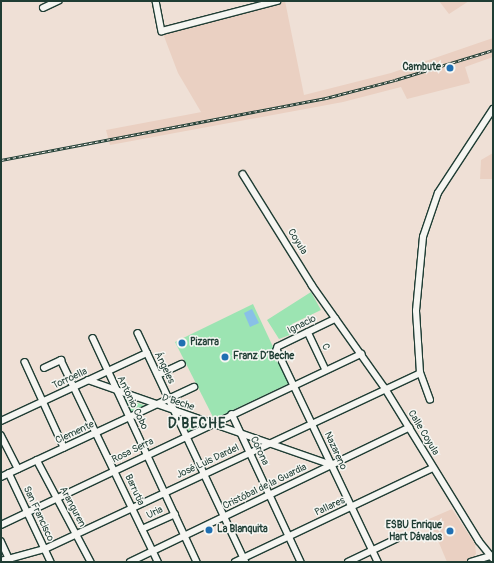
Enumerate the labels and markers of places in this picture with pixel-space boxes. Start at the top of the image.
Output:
place label: Cambute [402,62,441,74]
marker: Cambute [444,62,456,74]
place label: Pizarra [190,337,219,349]
marker: Pizarra [177,338,187,348]
place label: Franz D´Beche [233,351,294,363]
marker: Franz D´Beche [220,352,230,362]
place label: ESBU Enrique Hart Dávalos [386,519,442,542]
place label: La Blanquita [217,524,268,536]
marker: La Blanquita [204,525,214,535]
marker: ESBU Enrique Hart Dávalos [445,526,455,536]

